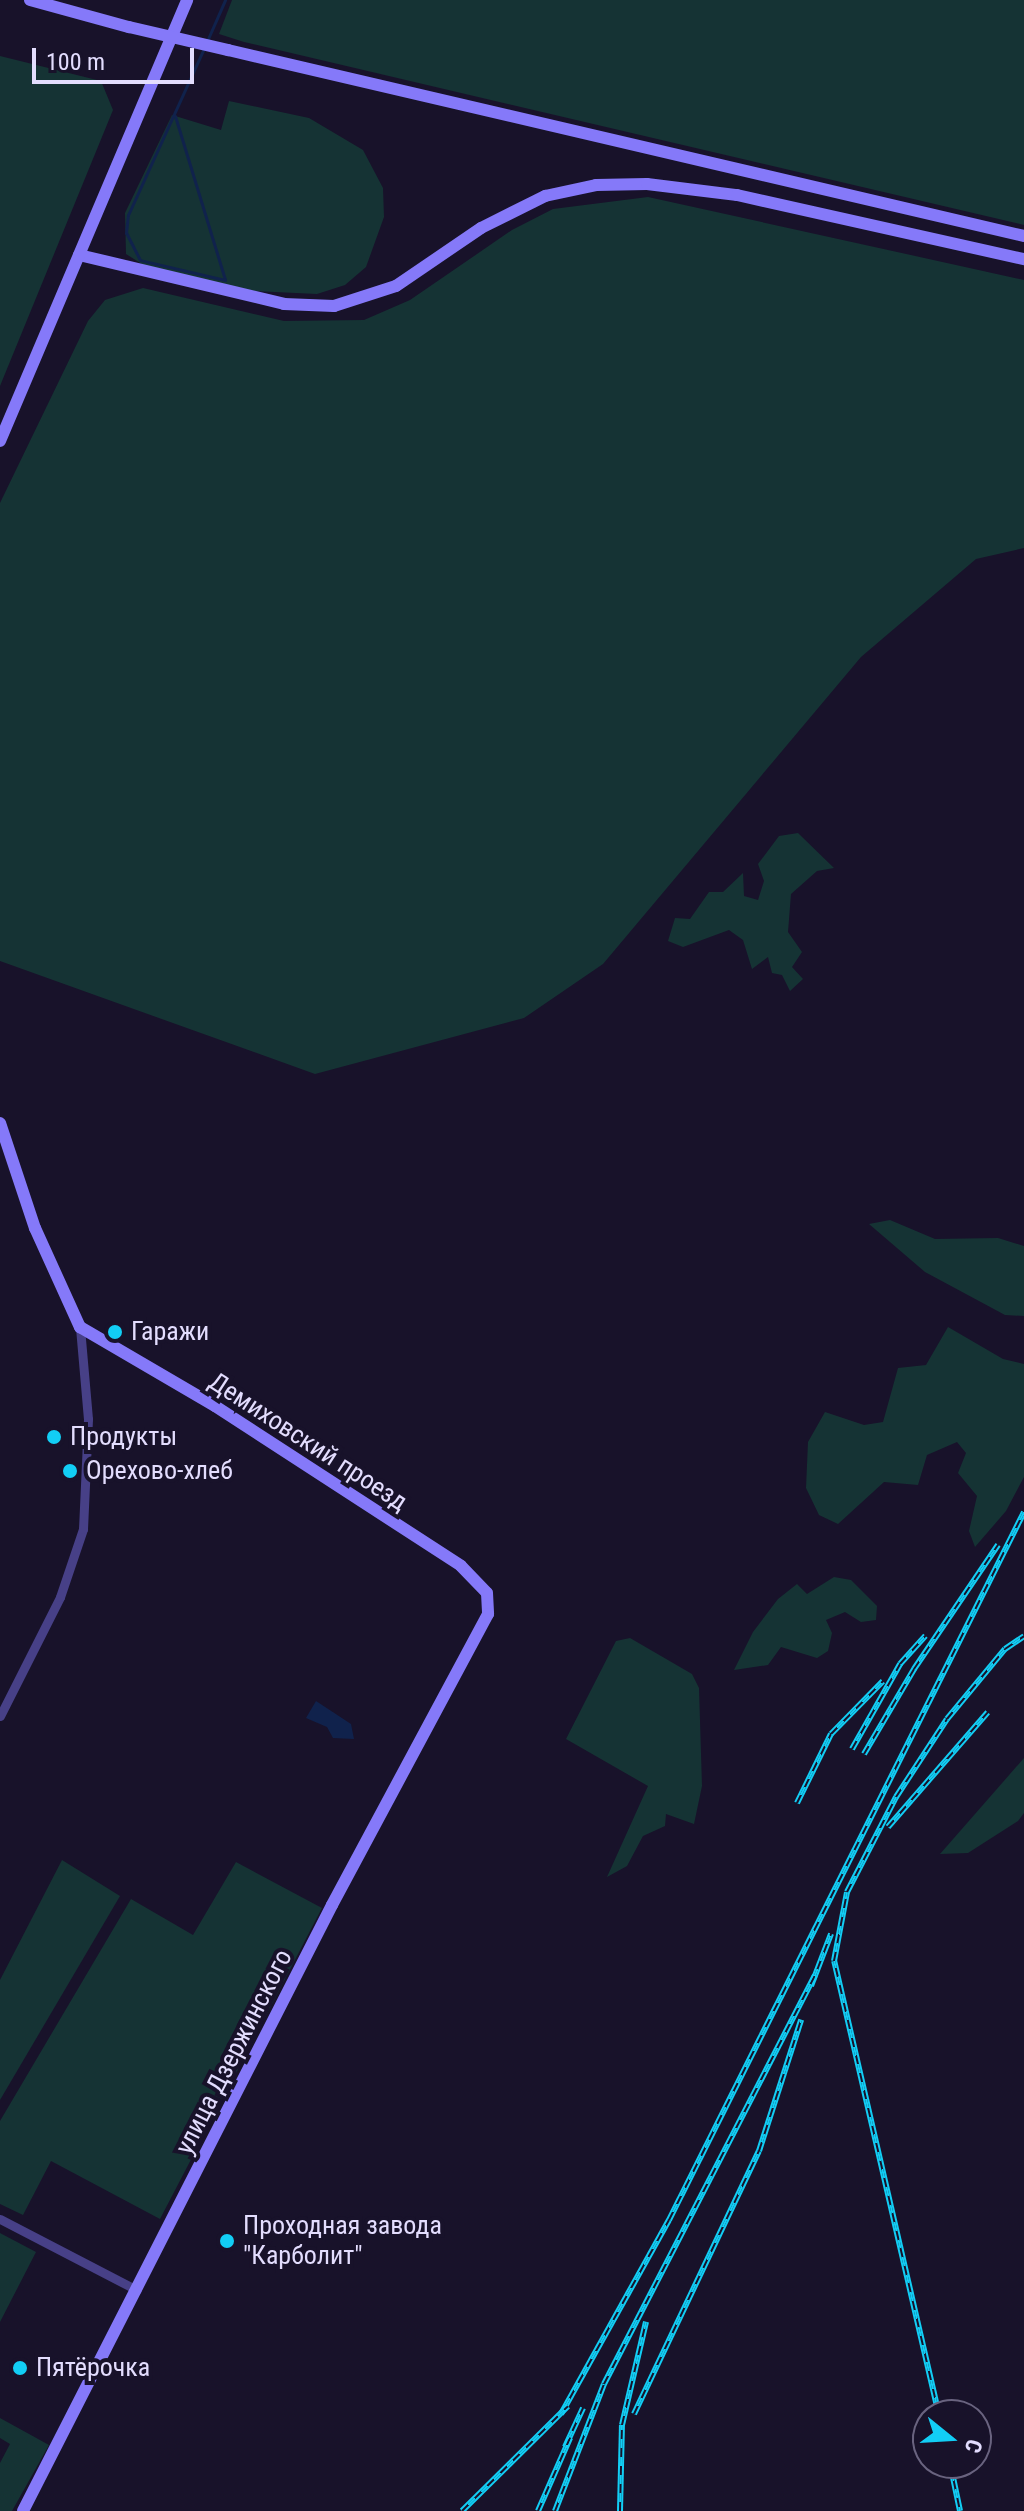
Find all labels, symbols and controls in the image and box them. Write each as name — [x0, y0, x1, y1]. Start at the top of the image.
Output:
scale bar — [36, 32, 198, 82]
text: 100 m — [46, 48, 105, 76]
place label: Гаражи — [131, 1316, 209, 1348]
marker: Гаражи — [106, 1323, 124, 1341]
street label: Демиховский проезд — [203, 1366, 413, 1518]
place label: Продукты — [70, 1421, 177, 1453]
marker: Продукты — [45, 1428, 63, 1446]
place label: Орехово-хлеб — [86, 1455, 233, 1487]
marker: Орехово-хлеб — [61, 1462, 79, 1480]
street label: улица Дзержинского — [169, 1944, 299, 2160]
place label: Проходная завода "Карболит" — [243, 2210, 442, 2272]
marker: Проходная завода "Карболит" — [218, 2232, 236, 2250]
place label: Пятёрочка — [36, 2352, 150, 2384]
marker: Пятёрочка — [11, 2359, 29, 2377]
north arrow — [912, 2399, 992, 2479]
text: С — [960, 2436, 987, 2456]

